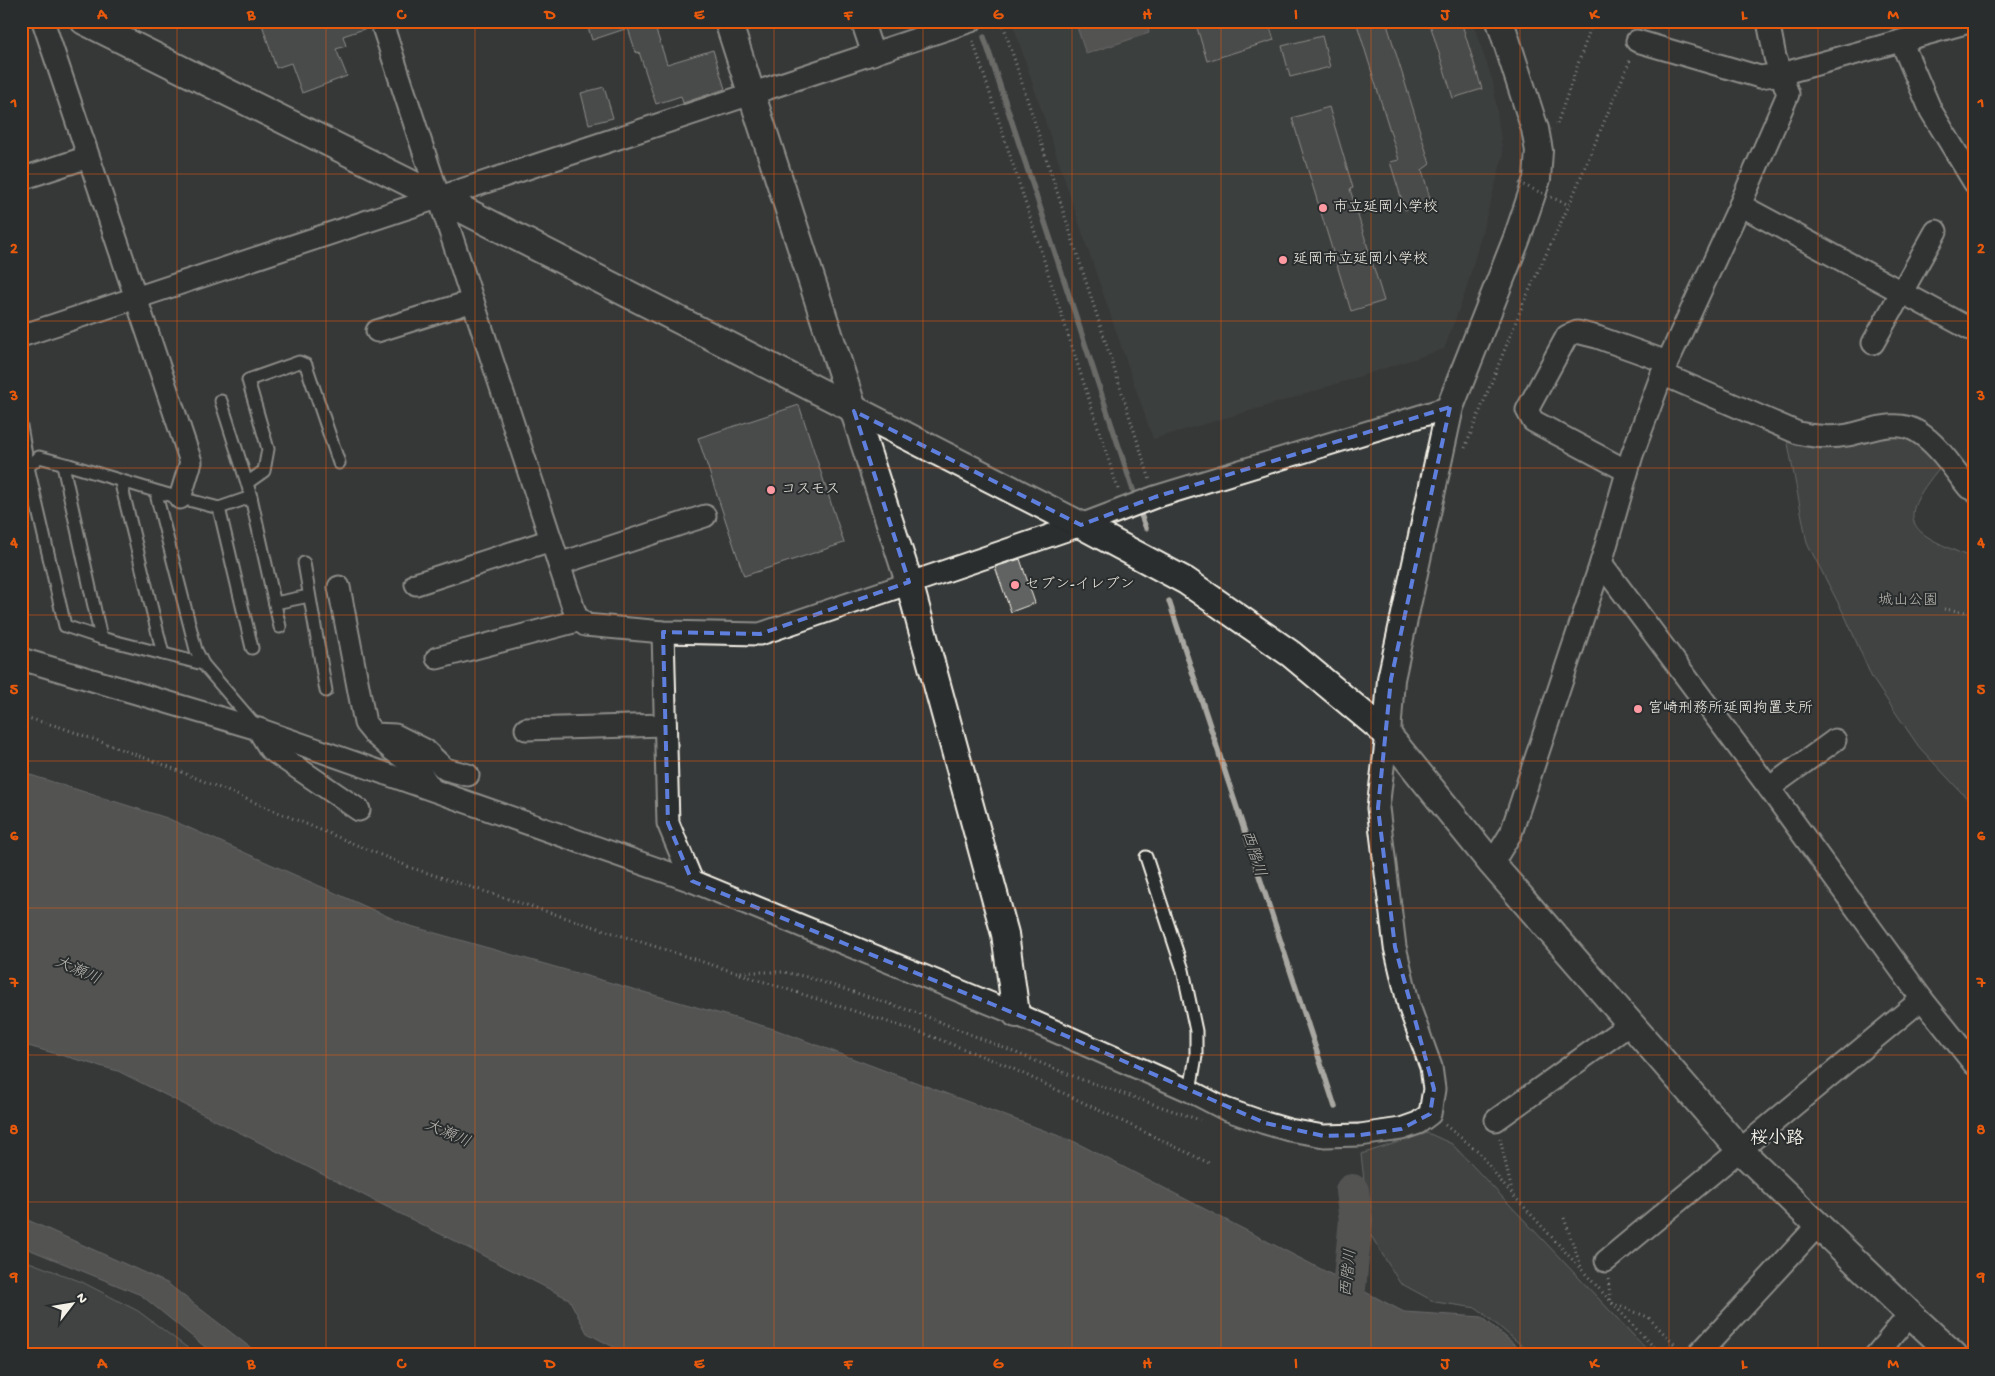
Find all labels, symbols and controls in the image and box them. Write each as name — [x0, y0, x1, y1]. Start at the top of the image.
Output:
text: A — [96, 7, 108, 26]
text: B — [246, 7, 256, 26]
text: C — [396, 7, 407, 26]
text: D — [543, 7, 556, 26]
text: E — [694, 7, 705, 26]
text: F — [843, 7, 854, 26]
text: G — [993, 7, 1004, 26]
text: H — [1142, 7, 1152, 26]
text: I — [1294, 7, 1298, 26]
text: J — [1440, 7, 1451, 26]
text: K — [1589, 7, 1601, 26]
text: L — [1741, 7, 1748, 26]
text: M — [1887, 7, 1899, 26]
text: 1 — [10, 95, 17, 114]
text: 1 — [1977, 95, 1984, 114]
place label: 市立延岡小学校 — [1333, 199, 1438, 217]
marker: 市立延岡小学校 — [1317, 202, 1329, 214]
text: 2 — [10, 241, 18, 260]
text: 2 — [1977, 241, 1985, 260]
place label: 延岡市立延岡小学校 — [1293, 251, 1428, 269]
marker: 延岡市立延岡小学校 — [1277, 254, 1289, 266]
text: 3 — [9, 388, 18, 407]
text: 3 — [1976, 388, 1985, 407]
place label: コスモス — [781, 481, 840, 499]
marker: コスモス — [765, 484, 777, 496]
text: 4 — [9, 535, 18, 554]
text: 4 — [1976, 535, 1985, 554]
place label: セブン-イレブン — [1025, 576, 1135, 594]
marker: セブン-イレブン — [1009, 579, 1021, 591]
park label: 城山公園 — [1878, 592, 1938, 610]
text: 5 — [10, 682, 19, 701]
text: 5 — [1977, 682, 1986, 701]
place label: 宮崎刑務所延岡拘置支所 — [1648, 699, 1813, 718]
marker: 宮崎刑務所延岡拘置支所 — [1632, 703, 1644, 715]
text: 6 — [10, 828, 19, 847]
water label: 西階川 — [1236, 828, 1269, 880]
text: 6 — [1977, 828, 1986, 847]
water label: 大瀬川 — [51, 953, 103, 990]
text: 7 — [9, 975, 19, 994]
text: 7 — [1976, 975, 1986, 994]
water label: 大瀬川 — [421, 1116, 473, 1153]
text: 8 — [10, 1122, 19, 1141]
text: 8 — [1977, 1122, 1986, 1141]
district label: 桜小路 — [1750, 1128, 1804, 1150]
water label: 西階川 — [1337, 1248, 1362, 1298]
text: 9 — [9, 1269, 18, 1288]
text: 9 — [1976, 1269, 1985, 1288]
north arrow — [48, 1278, 98, 1328]
text: N — [71, 1290, 91, 1307]
text: A — [96, 1356, 108, 1375]
text: B — [246, 1356, 256, 1375]
text: C — [396, 1356, 407, 1375]
text: D — [543, 1356, 556, 1375]
text: E — [694, 1356, 705, 1375]
text: F — [843, 1356, 854, 1375]
text: G — [993, 1356, 1004, 1375]
text: H — [1142, 1356, 1152, 1375]
text: I — [1294, 1356, 1298, 1375]
text: J — [1440, 1356, 1451, 1375]
text: K — [1589, 1356, 1601, 1375]
text: L — [1741, 1356, 1748, 1375]
text: M — [1887, 1356, 1899, 1375]

